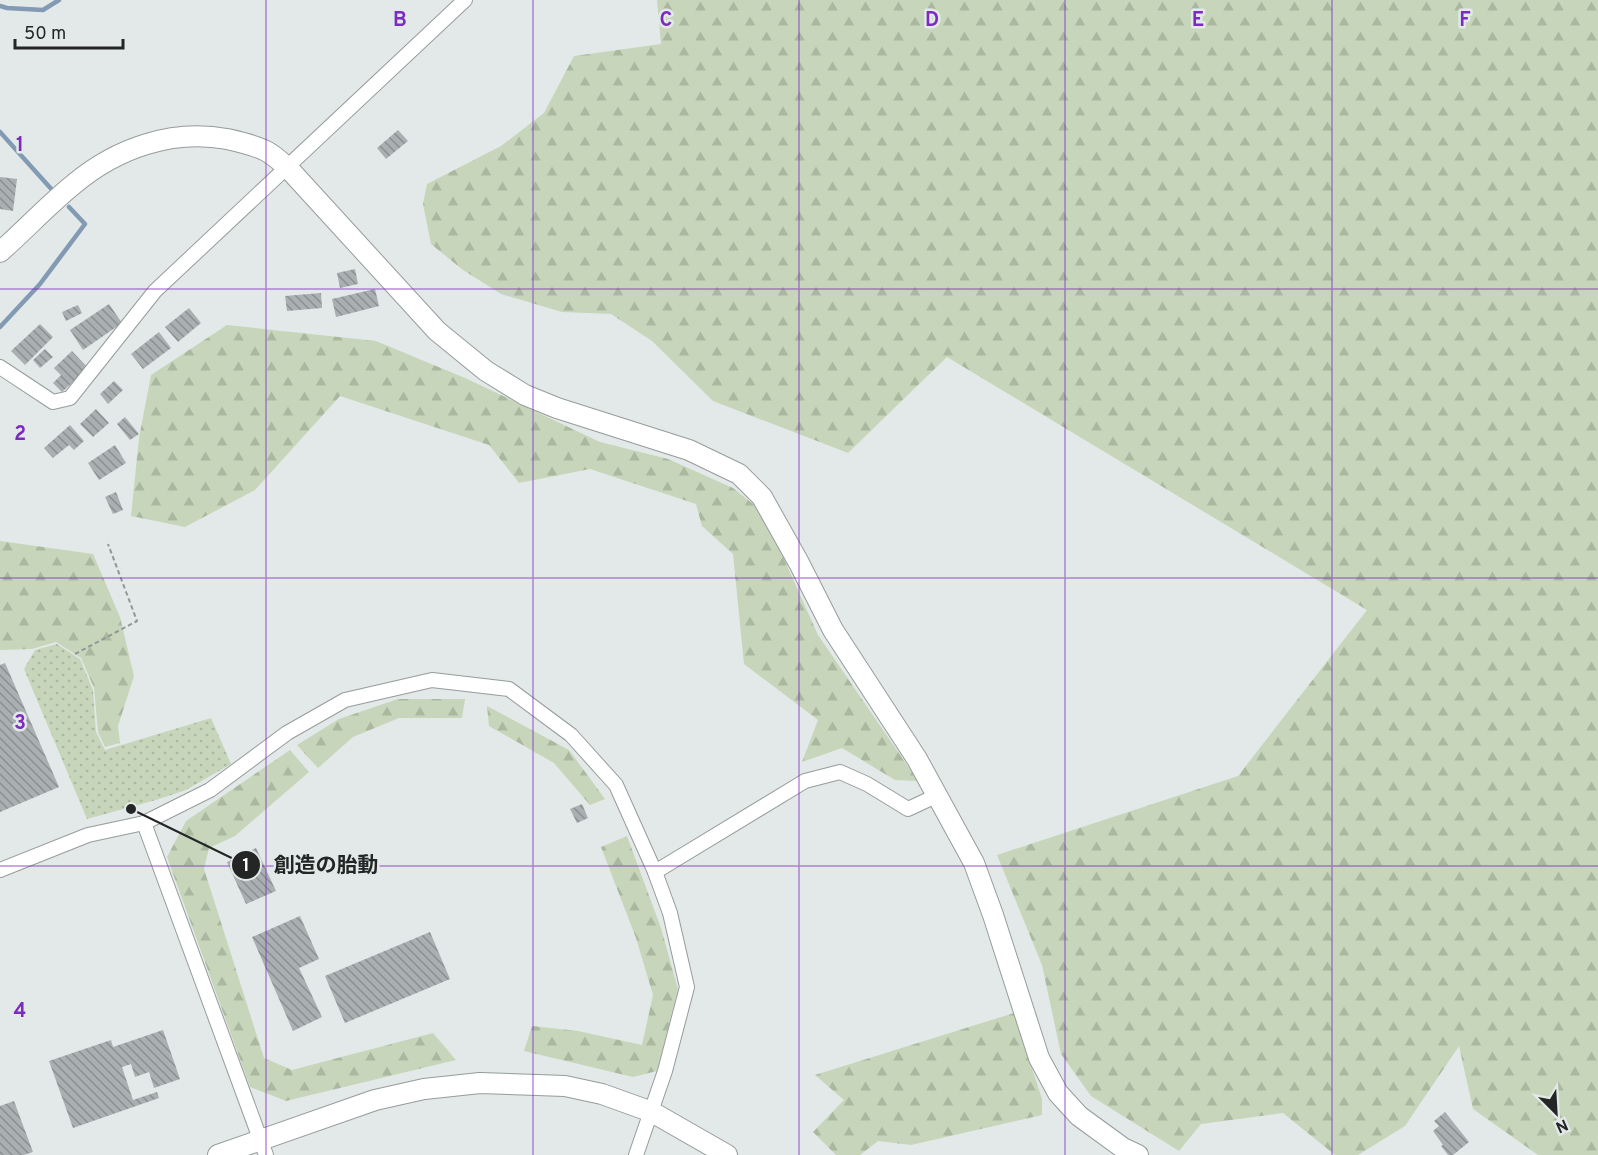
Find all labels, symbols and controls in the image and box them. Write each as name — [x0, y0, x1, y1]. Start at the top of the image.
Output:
text: B — [393, 8, 407, 34]
text: C — [660, 8, 672, 34]
text: D — [925, 8, 939, 34]
text: E — [1192, 8, 1204, 34]
text: F — [1459, 8, 1471, 34]
scale bar — [15, 12, 123, 50]
text: 50 m — [24, 23, 66, 46]
text: 1 — [16, 133, 24, 159]
text: 2 — [14, 422, 26, 448]
text: 3 — [14, 711, 26, 737]
callout: 創造の胎動 — [231, 845, 390, 884]
text: 創造の胎動 — [274, 853, 379, 880]
text: 1 — [242, 855, 250, 878]
text: 4 — [14, 999, 26, 1025]
north arrow — [1526, 1083, 1586, 1143]
text: N — [1552, 1113, 1571, 1136]

